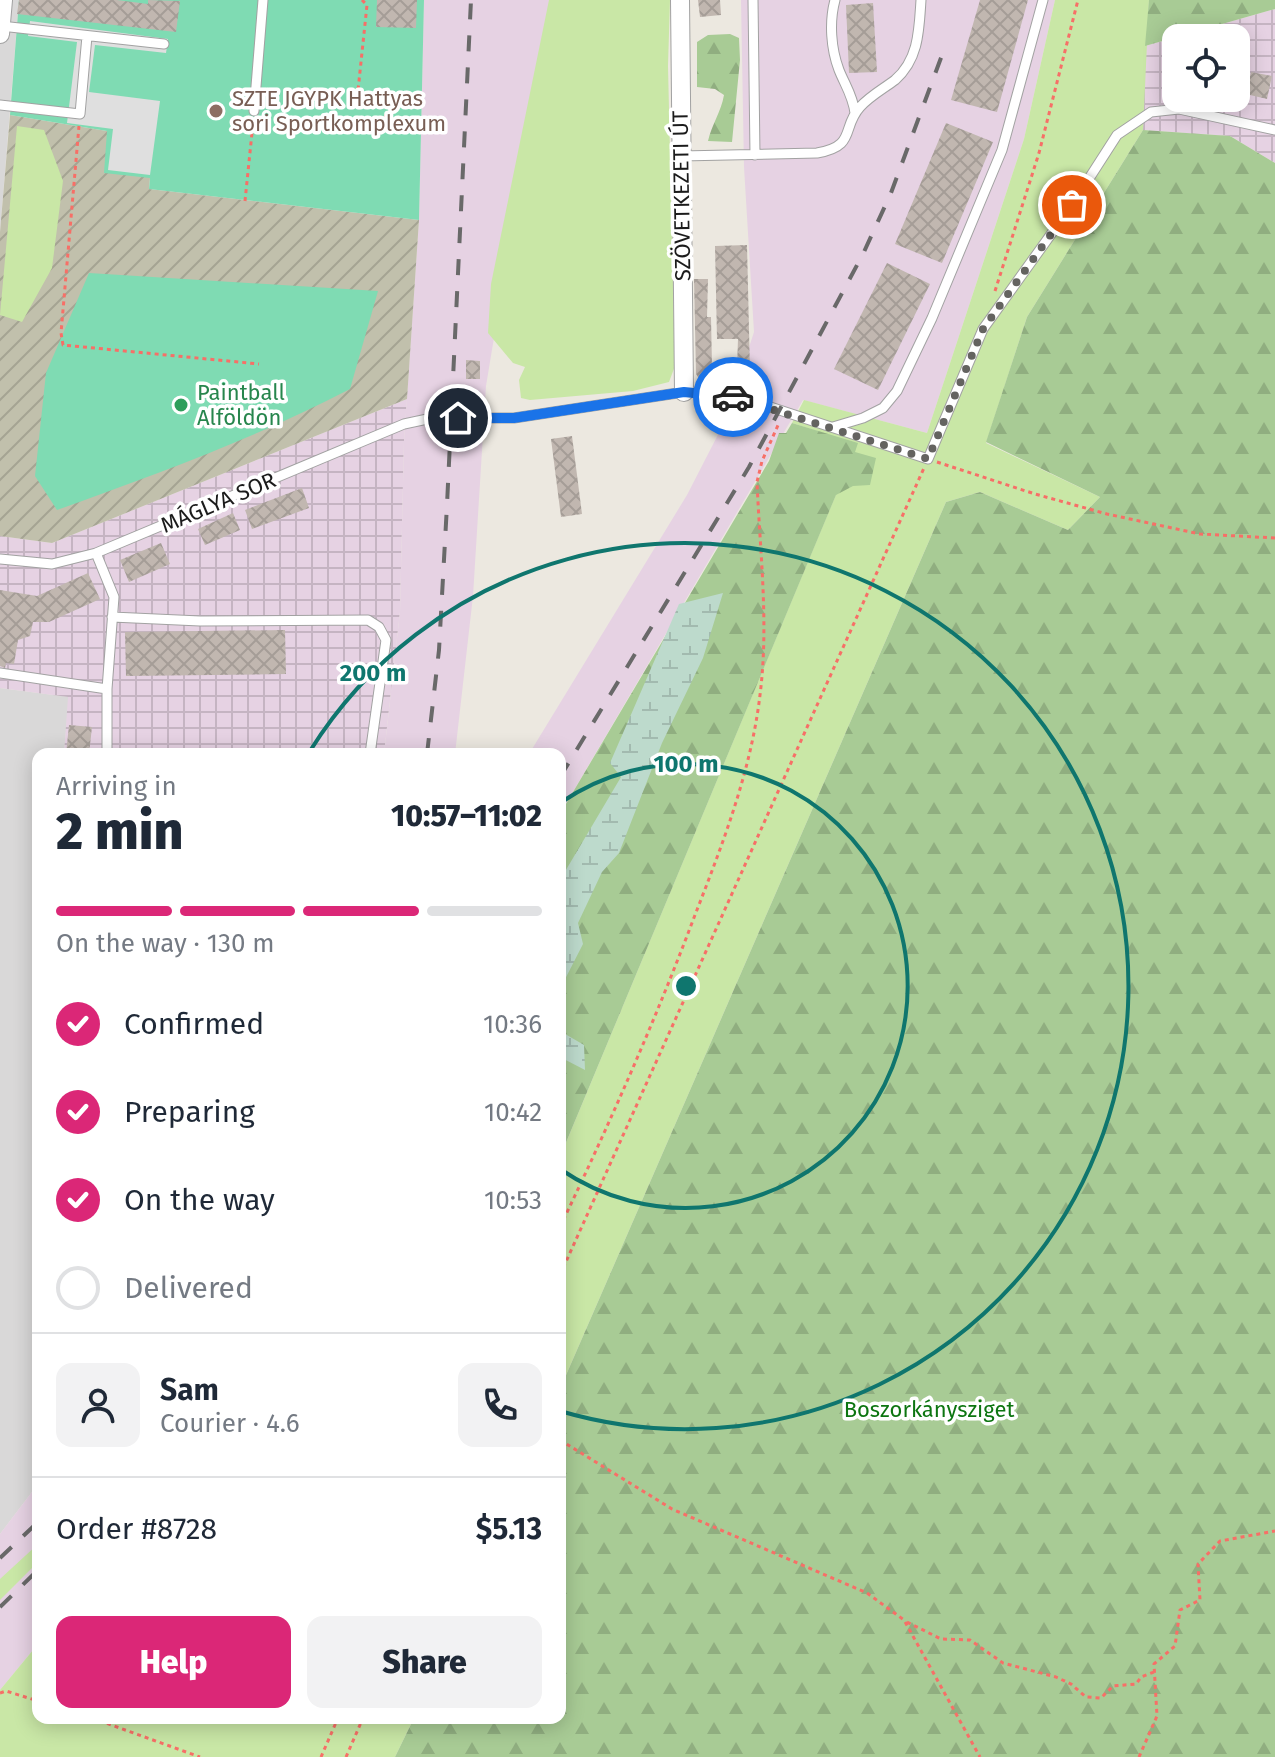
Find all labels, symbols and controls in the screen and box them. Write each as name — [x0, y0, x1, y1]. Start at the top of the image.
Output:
map controls — [1162, 24, 1250, 112]
button: locate — [1162, 24, 1250, 112]
place label: SZTE JGYPK Hattyas sori Sportkomplexum — [232, 85, 446, 137]
marker: SZTE JGYPK Hattyas sori Sportkomplexum — [207, 102, 225, 120]
street label: SZÖVETKEZETI ÚT — [667, 110, 696, 281]
pin — [1038, 171, 1106, 239]
icon: bag — [1050, 183, 1094, 227]
courier — [693, 357, 773, 437]
icon: car — [711, 375, 755, 419]
place label: Paintball Alföldön — [197, 379, 285, 431]
pin — [424, 384, 492, 452]
marker: Paintball Alföldön — [172, 396, 190, 414]
icon: home — [436, 396, 480, 440]
street label: MÁGLYA SOR — [157, 466, 280, 539]
text: 200 m — [340, 659, 406, 687]
text: 100 m — [653, 750, 719, 778]
text: Arriving in — [56, 771, 177, 802]
text: 10:57–11:02 — [391, 798, 542, 834]
text: 2 min — [56, 800, 183, 863]
text: On the way · 130 m — [56, 928, 275, 959]
centre of rings — [672, 972, 700, 1000]
icon: check — [56, 1002, 100, 1046]
text: Confirmed — [124, 1006, 264, 1042]
text: 10:36 — [483, 1009, 542, 1040]
icon: check — [56, 1090, 100, 1134]
text: Preparing — [124, 1094, 255, 1130]
text: 10:42 — [484, 1097, 542, 1128]
icon: check — [56, 1178, 100, 1222]
text: On the way — [124, 1182, 275, 1218]
text: 10:53 — [484, 1185, 542, 1216]
text: Delivered — [124, 1270, 253, 1306]
button: person — [56, 1363, 140, 1447]
button: phone — [458, 1363, 542, 1447]
text: Sam — [160, 1372, 219, 1408]
park label: Boszorkánysziget — [844, 1396, 1014, 1423]
text: Courier · 4.6 — [160, 1408, 300, 1439]
text: Order #8728 — [56, 1511, 217, 1547]
text: $5.13 — [476, 1511, 542, 1547]
button: Help — [56, 1616, 291, 1708]
button: Share — [307, 1616, 542, 1708]

